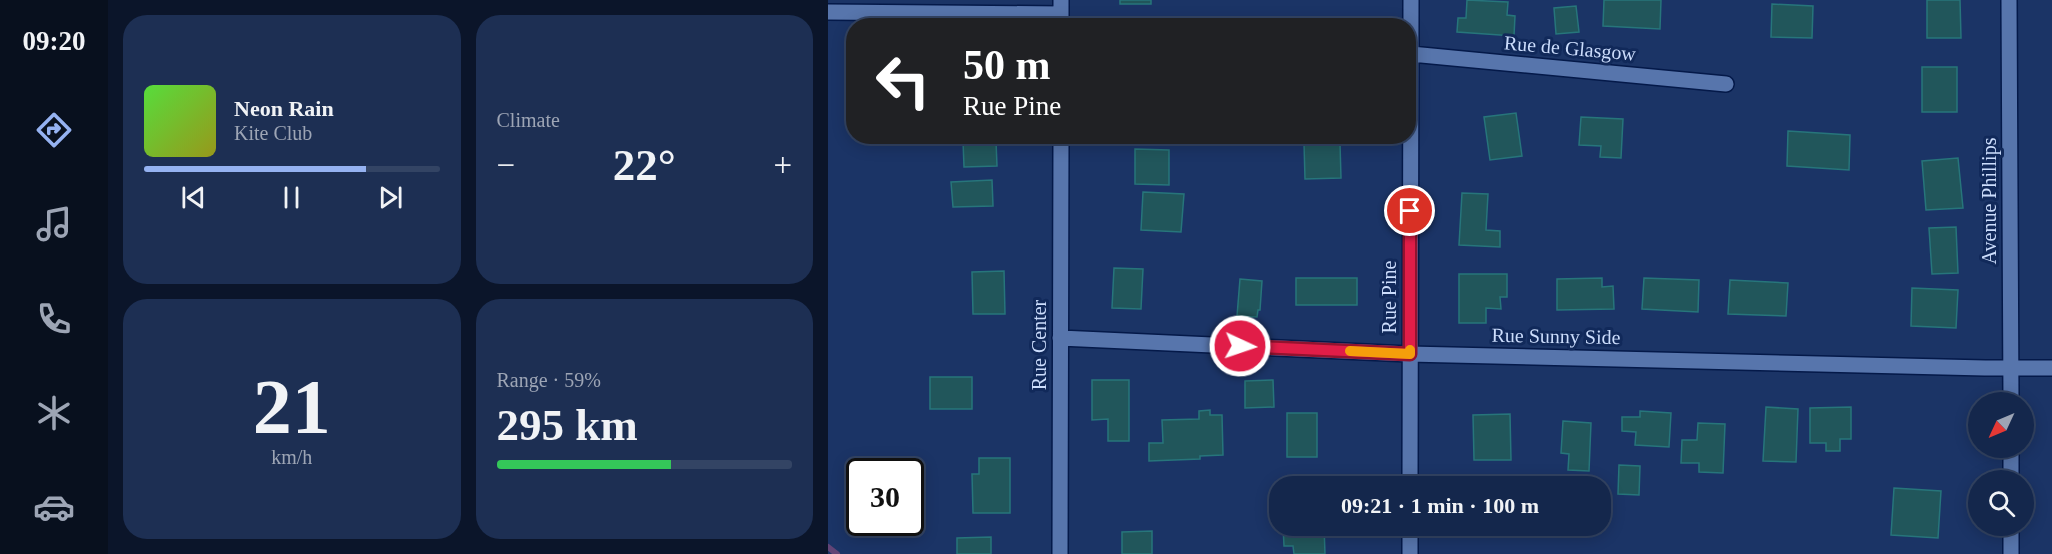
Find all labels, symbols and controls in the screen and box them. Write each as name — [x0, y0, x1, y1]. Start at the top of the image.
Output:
text: 09:20 — [23, 26, 86, 56]
street label: Rue de Glasgow — [1503, 31, 1637, 66]
icon: left — [864, 42, 942, 120]
text: 50 m — [963, 42, 1051, 88]
text: Rue Pine — [963, 91, 1061, 121]
text: Neon Rain — [234, 96, 334, 121]
icon: directions — [33, 109, 75, 151]
text: Climate — [497, 109, 560, 131]
text: Kite Club — [234, 122, 312, 144]
street label: Avenue Phillips — [1978, 137, 2001, 264]
text: 22° — [613, 140, 676, 190]
text: − — [497, 147, 515, 183]
text: + — [773, 147, 792, 183]
icon: previous — [177, 181, 210, 214]
icon: pause — [275, 181, 308, 214]
icon: next — [374, 181, 407, 214]
pin — [1384, 185, 1435, 236]
icon: arrive — [1393, 194, 1426, 227]
icon: music — [33, 203, 75, 245]
street label: Rue Pine — [1378, 260, 1400, 333]
icon: phone — [33, 298, 75, 340]
street label: Rue Center — [1028, 299, 1050, 390]
position arrow — [1208, 314, 1272, 378]
street label: Rue Sunny Side — [1491, 324, 1621, 349]
text: 21 — [253, 363, 331, 450]
text: Range · 59% — [497, 369, 601, 391]
icon: climate — [33, 392, 75, 434]
north arrow — [1968, 392, 2034, 458]
map controls — [1968, 392, 2034, 536]
text: 295 km — [497, 400, 638, 450]
text: km/h — [271, 446, 312, 468]
speed limit sign: 30 — [846, 458, 924, 536]
button: search — [1968, 470, 2034, 536]
icon: car — [33, 486, 75, 528]
text: 09:21 · 1 min · 100 m — [1341, 493, 1539, 518]

